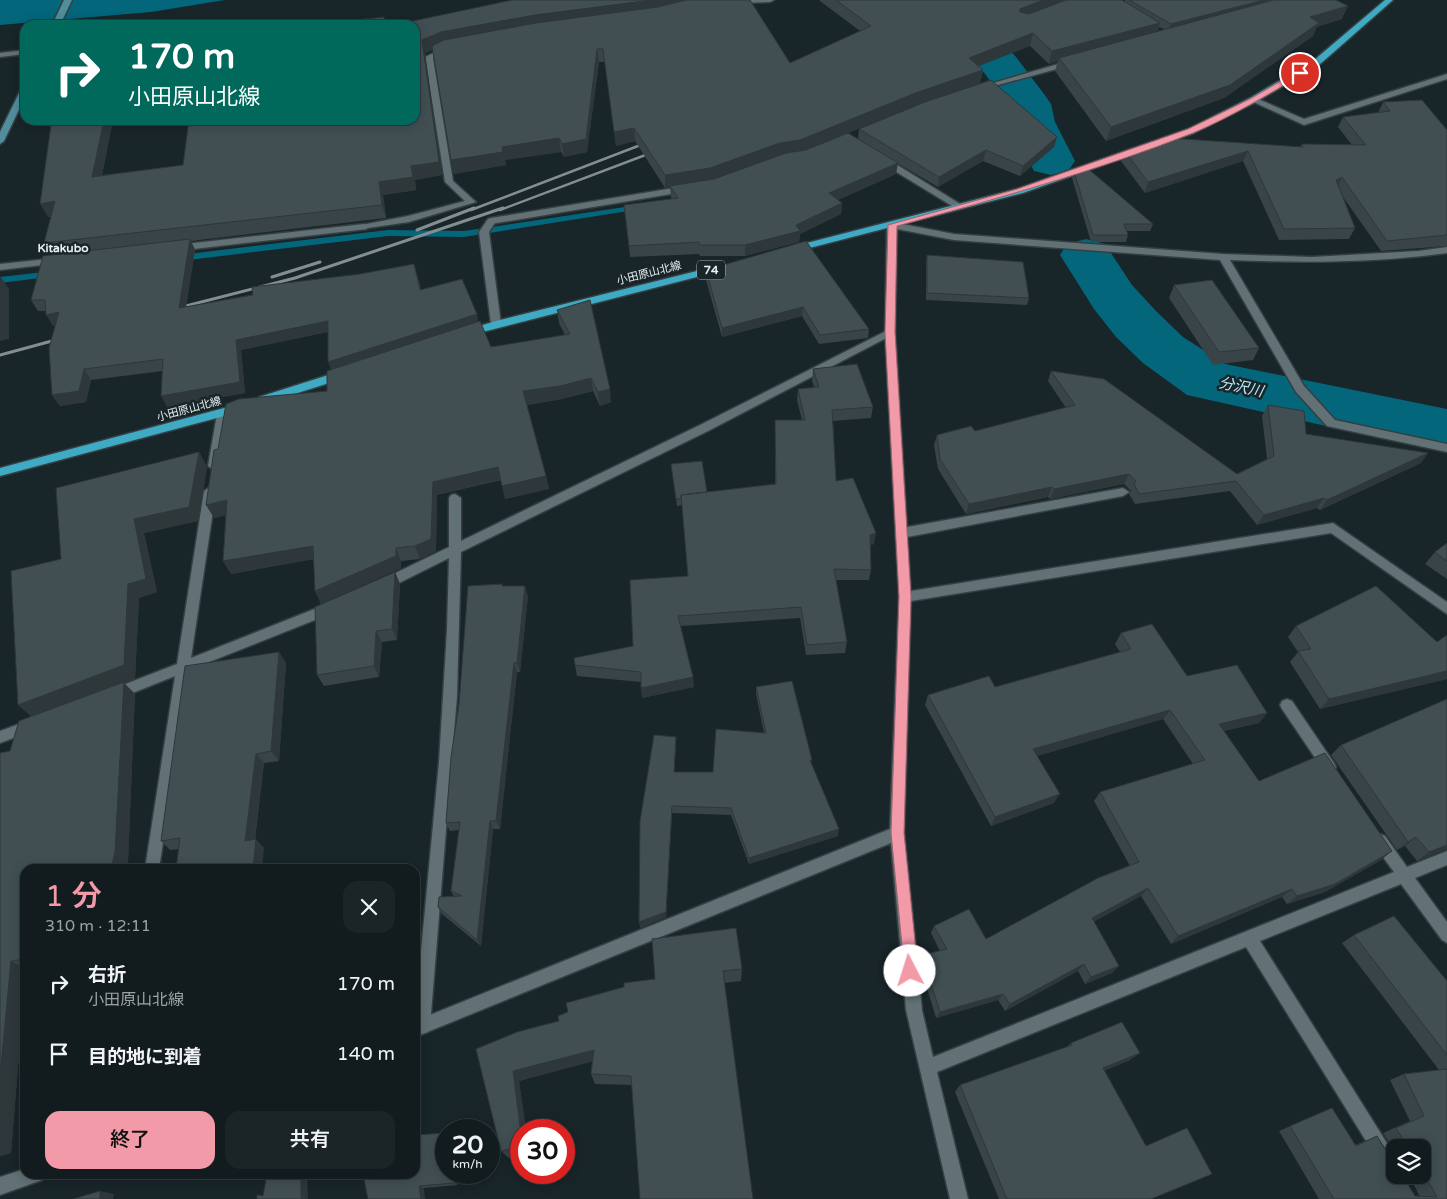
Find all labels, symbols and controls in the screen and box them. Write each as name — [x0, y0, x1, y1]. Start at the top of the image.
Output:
text: 170 m — [128, 36, 235, 78]
icon: right — [45, 40, 110, 105]
pin — [1279, 52, 1321, 94]
icon: arrive — [1286, 59, 1314, 87]
text: 小田原山北線 — [128, 84, 260, 110]
district label: Kitakubo — [37, 241, 89, 255]
street label: 小田原山北線 — [615, 259, 683, 287]
road number: 74 — [697, 260, 725, 280]
water label: 分沢川 — [1217, 374, 1267, 401]
street label: 小田原山北線 — [155, 394, 223, 424]
text: 1 分 — [45, 878, 102, 915]
button: close — [343, 881, 395, 933]
text: 310 m · 12:11 — [45, 916, 151, 936]
position arrow — [883, 944, 935, 996]
text: 右折 — [88, 964, 126, 986]
icon: right — [45, 970, 73, 998]
text: 170 m — [337, 973, 395, 995]
text: 小田原山北線 — [88, 990, 184, 1010]
icon: arrive — [45, 1040, 73, 1068]
text: 140 m — [337, 1043, 395, 1065]
text: 目的地に到着 — [88, 1046, 202, 1068]
button: 終了 — [45, 1111, 215, 1169]
button: 共有 — [225, 1111, 395, 1169]
speed limit sign: 30 — [510, 1119, 575, 1184]
text: 20 — [452, 1130, 483, 1160]
map controls — [1386, 1139, 1431, 1184]
button: layers — [1386, 1139, 1431, 1184]
text: km/h — [452, 1157, 483, 1171]

